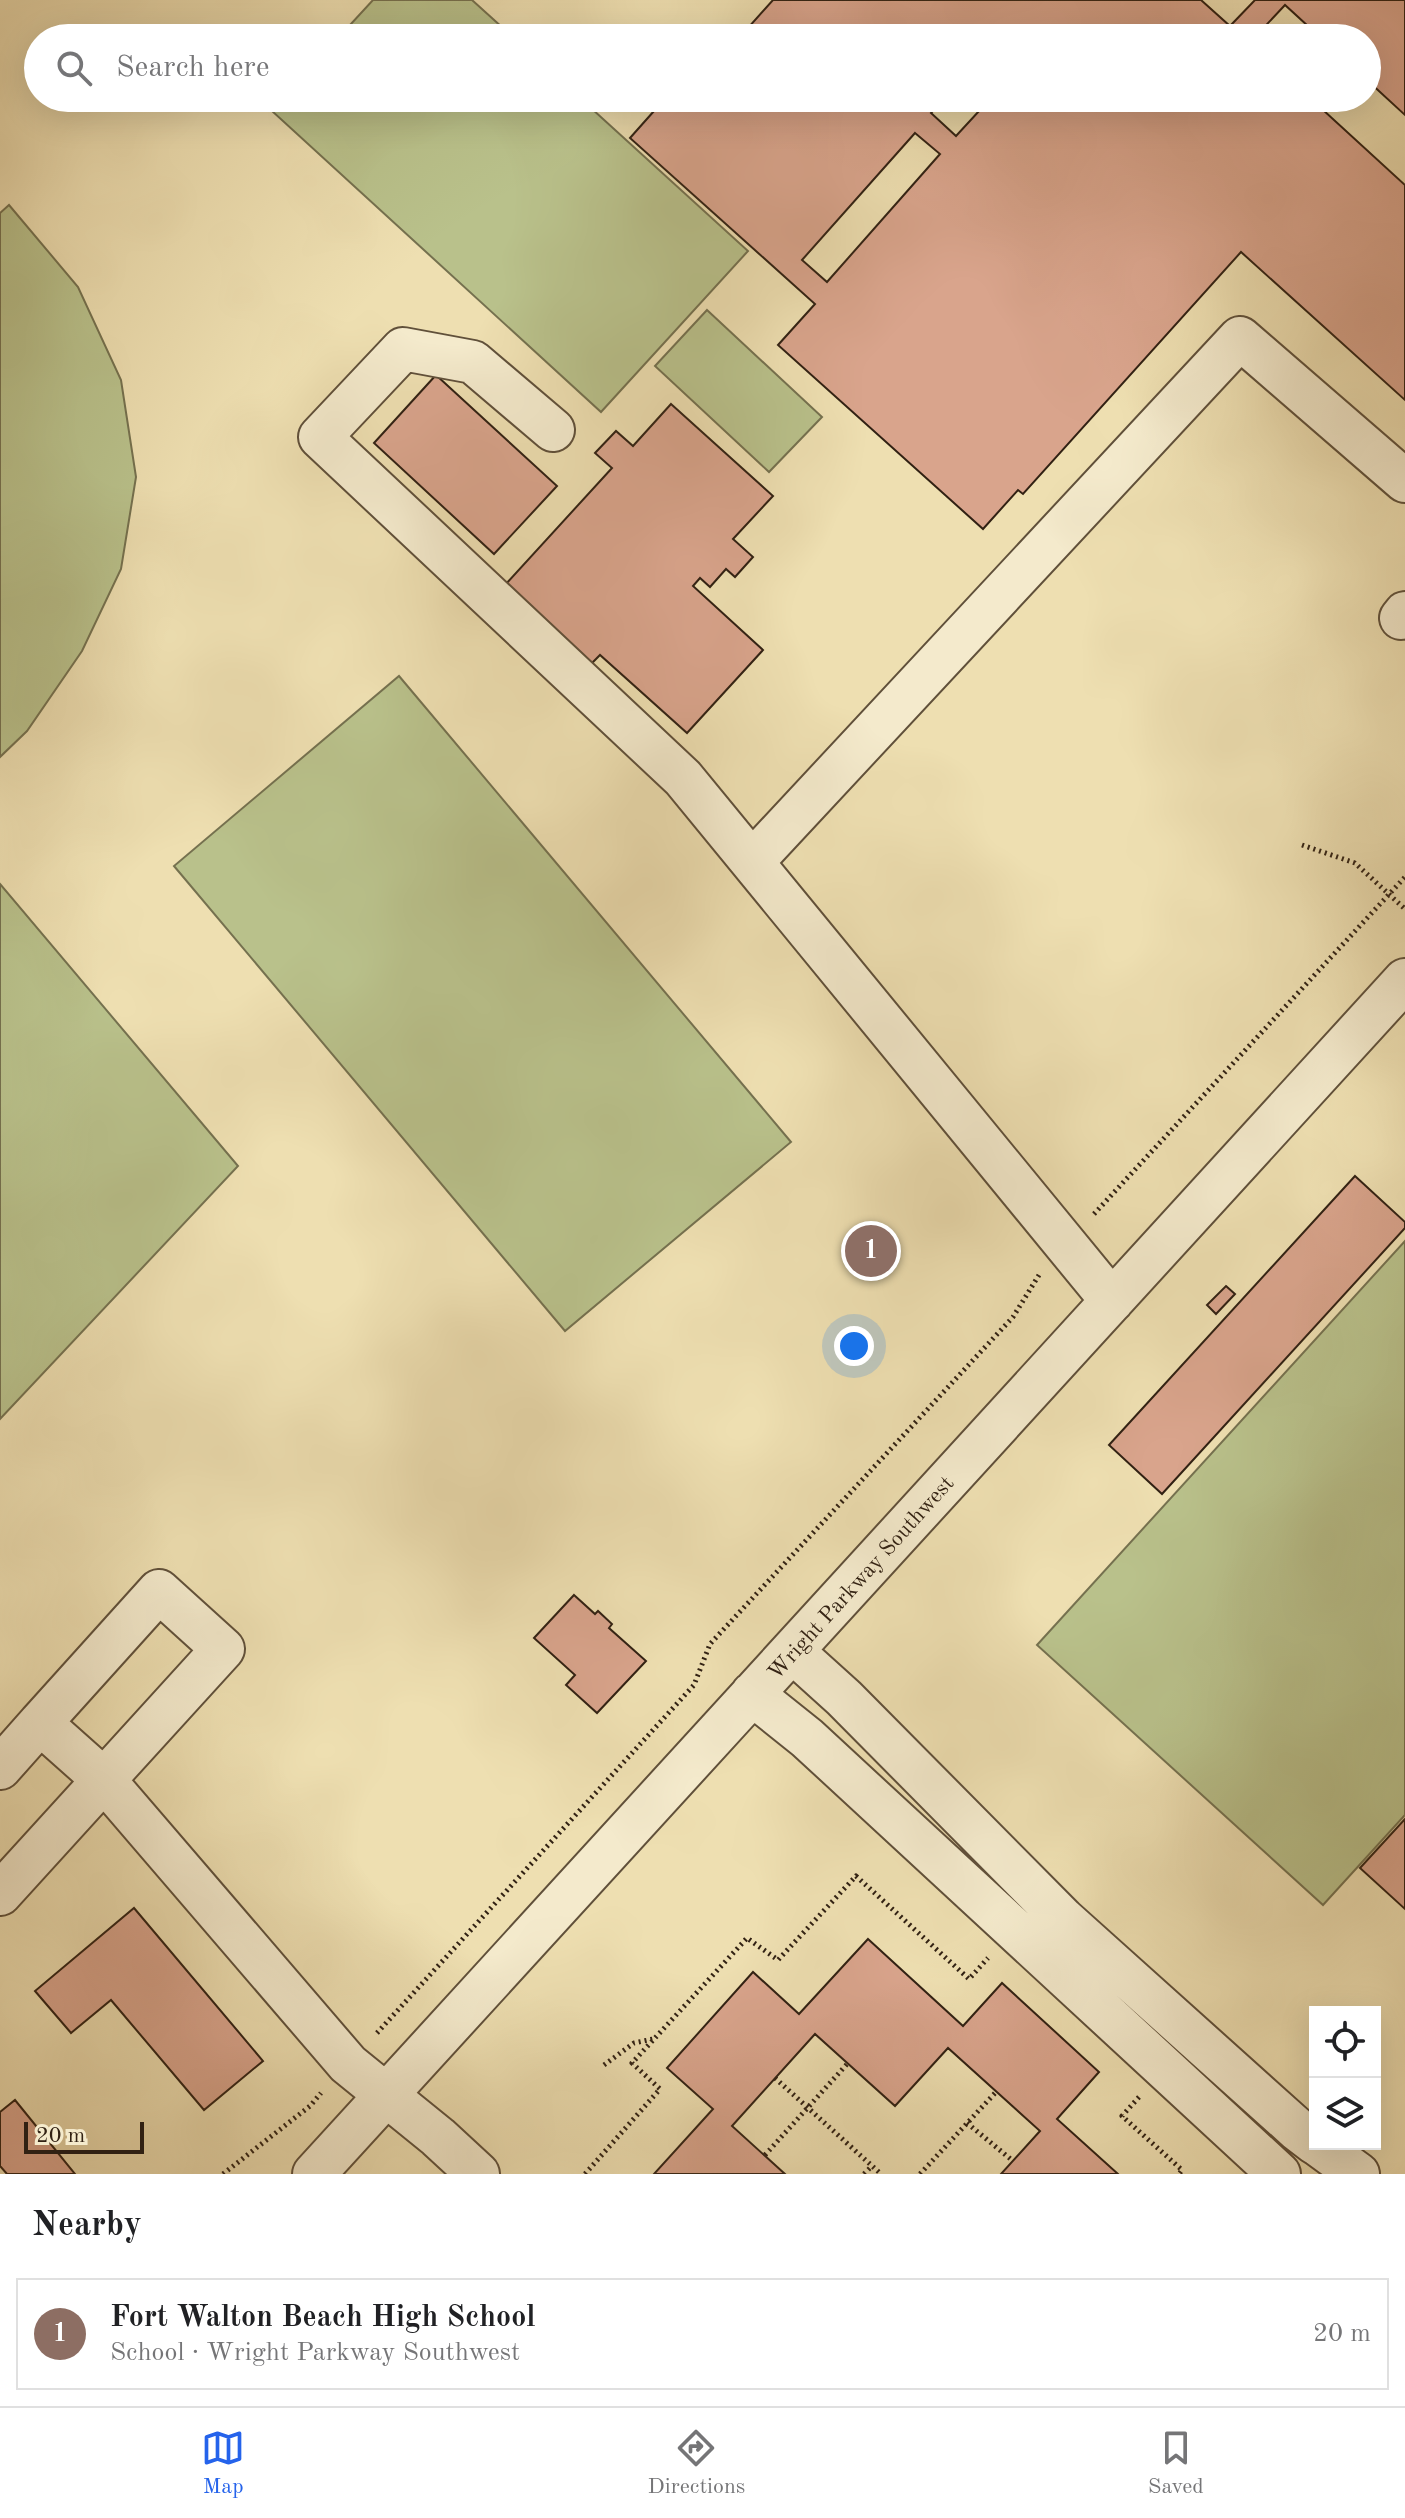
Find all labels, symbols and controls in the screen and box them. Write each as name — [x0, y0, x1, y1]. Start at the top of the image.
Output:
search box — [24, 24, 1381, 112]
icon: search — [52, 46, 96, 90]
text: Search here — [116, 53, 270, 83]
pin: 1 — [845, 1221, 897, 1281]
your location — [834, 1326, 874, 1366]
street label: Wright Parkway Southwest — [764, 1472, 959, 1684]
map controls — [1309, 2006, 1381, 2150]
button: locate — [1309, 2006, 1381, 2078]
button: layers — [1309, 2078, 1381, 2150]
scale bar — [24, 2118, 144, 2154]
text: 20 m — [36, 2125, 85, 2147]
text: Nearby — [32, 2209, 142, 2243]
text: Fort Walton Beach High School — [110, 2303, 536, 2333]
text: 1 — [52, 2321, 68, 2347]
text: 20 m — [1313, 2321, 1371, 2347]
text: School · Wright Parkway Southwest — [110, 2340, 520, 2366]
tab: Map — [201, 2426, 245, 2501]
tab: Directions — [648, 2426, 745, 2501]
tab: Saved — [1148, 2426, 1204, 2501]

